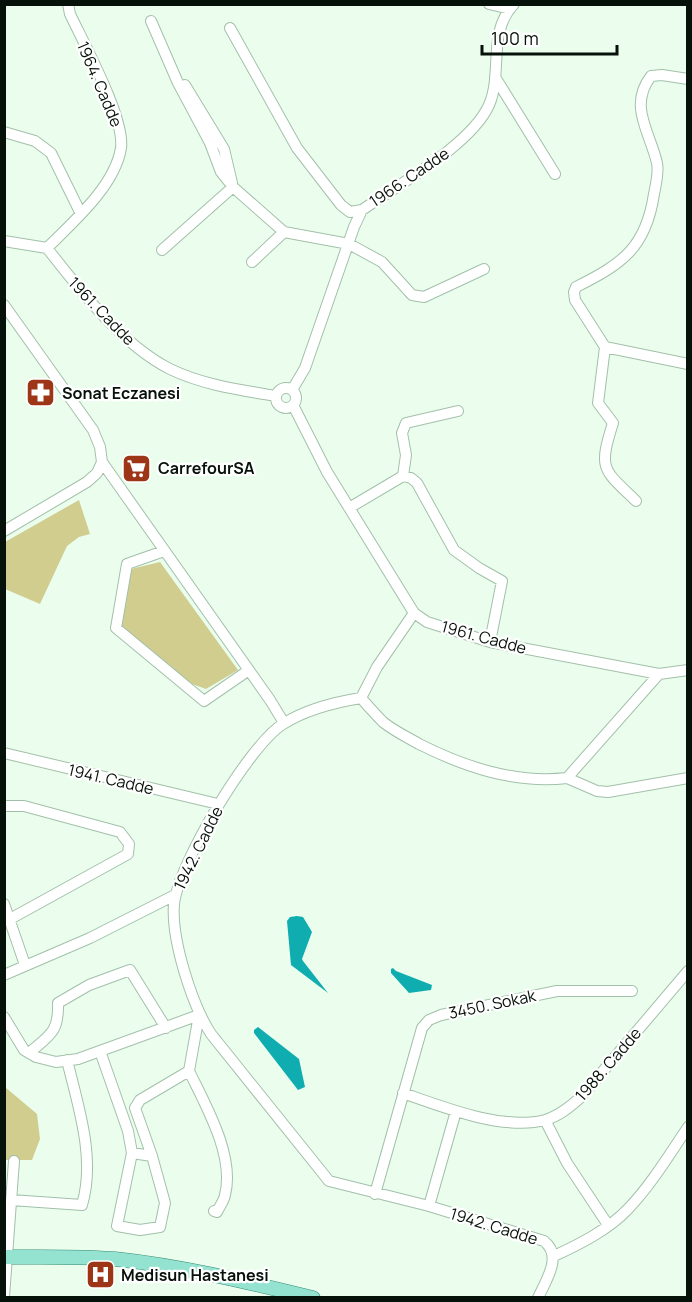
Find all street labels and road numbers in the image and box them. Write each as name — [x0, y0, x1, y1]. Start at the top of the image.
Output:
street label: 1964. Cadde — [72, 38, 128, 130]
street label: 1966. Cadde — [365, 142, 453, 212]
street label: 1961. Cadde — [64, 272, 140, 350]
street label: 1961. Cadde — [439, 615, 529, 659]
street label: 1941. Cadde — [66, 758, 156, 800]
street label: 1942. Cadde — [168, 802, 228, 894]
street label: 3450. Sokak — [446, 984, 539, 1024]
street label: 1988. Cadde — [570, 1023, 646, 1105]
street label: 1942. Cadde — [447, 1202, 541, 1250]

